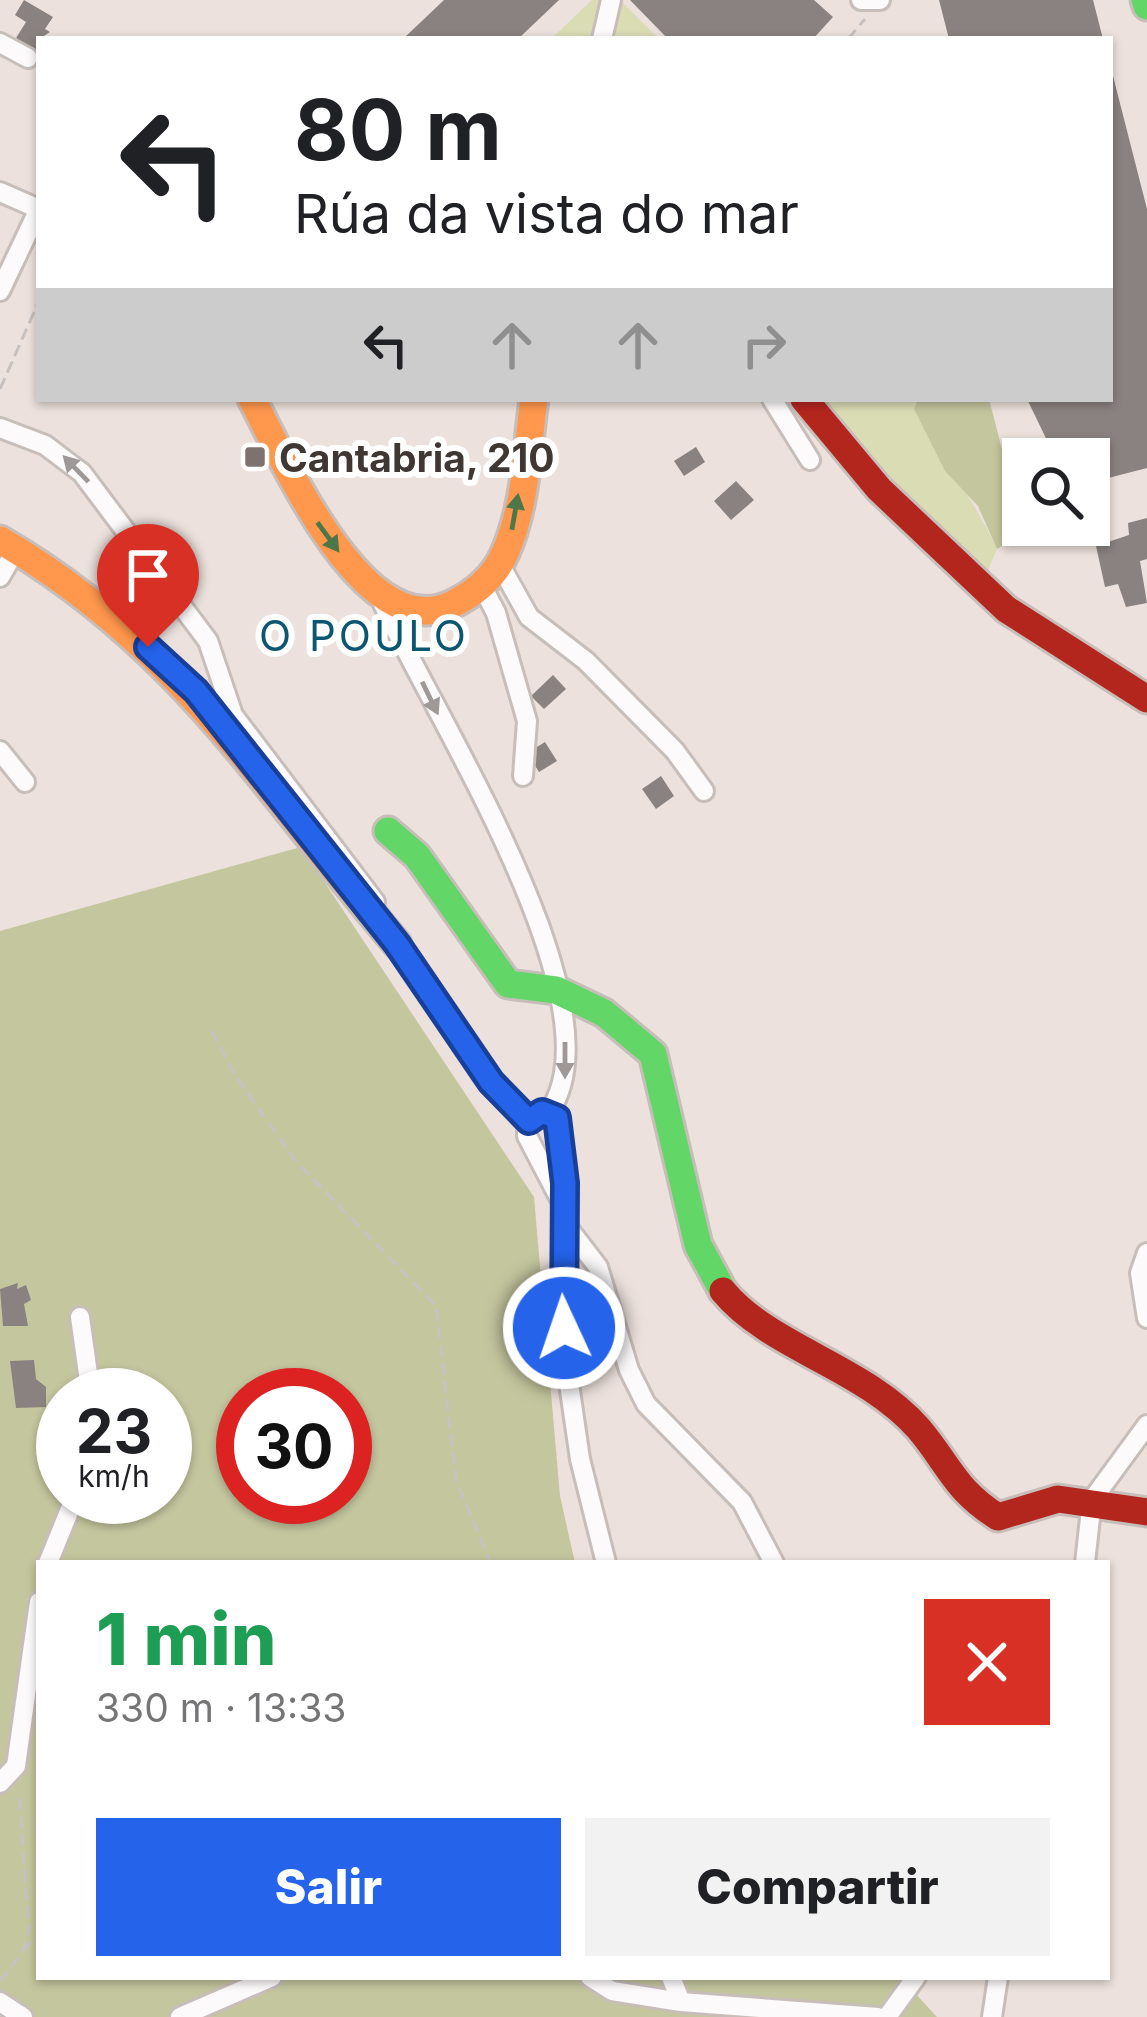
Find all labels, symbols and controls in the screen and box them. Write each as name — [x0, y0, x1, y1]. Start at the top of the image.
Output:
text: 80 m — [294, 79, 502, 180]
icon: left — [96, 84, 252, 240]
text: Rúa da vista do mar — [294, 181, 799, 246]
icon: left — [353, 312, 419, 378]
icon: ahead — [479, 312, 545, 378]
icon: ahead — [605, 312, 671, 378]
icon: right — [731, 312, 797, 378]
place label: Cantabria, 210 — [279, 434, 555, 481]
map controls — [1002, 438, 1110, 546]
button: search — [1002, 438, 1110, 546]
marker: Cantabria, 210 — [242, 444, 268, 470]
one-way arrow — [62, 455, 90, 484]
one-way arrow — [506, 492, 525, 530]
one-way arrow — [316, 521, 340, 553]
pin — [97, 524, 199, 647]
icon: arrive — [115, 542, 181, 608]
district label: O POULO — [259, 610, 469, 661]
one-way arrow — [420, 680, 440, 715]
one-way arrow — [555, 1041, 575, 1079]
position arrow — [501, 1265, 627, 1391]
speed limit sign: 30 — [216, 1368, 372, 1524]
text: 23 — [76, 1395, 152, 1467]
text: km/h — [78, 1458, 150, 1494]
text: 1 min — [96, 1595, 276, 1682]
button: close — [924, 1599, 1050, 1725]
text: 330 m · 13:33 — [96, 1684, 346, 1731]
button: Salir — [96, 1818, 561, 1956]
button: Compartir — [585, 1818, 1050, 1956]

